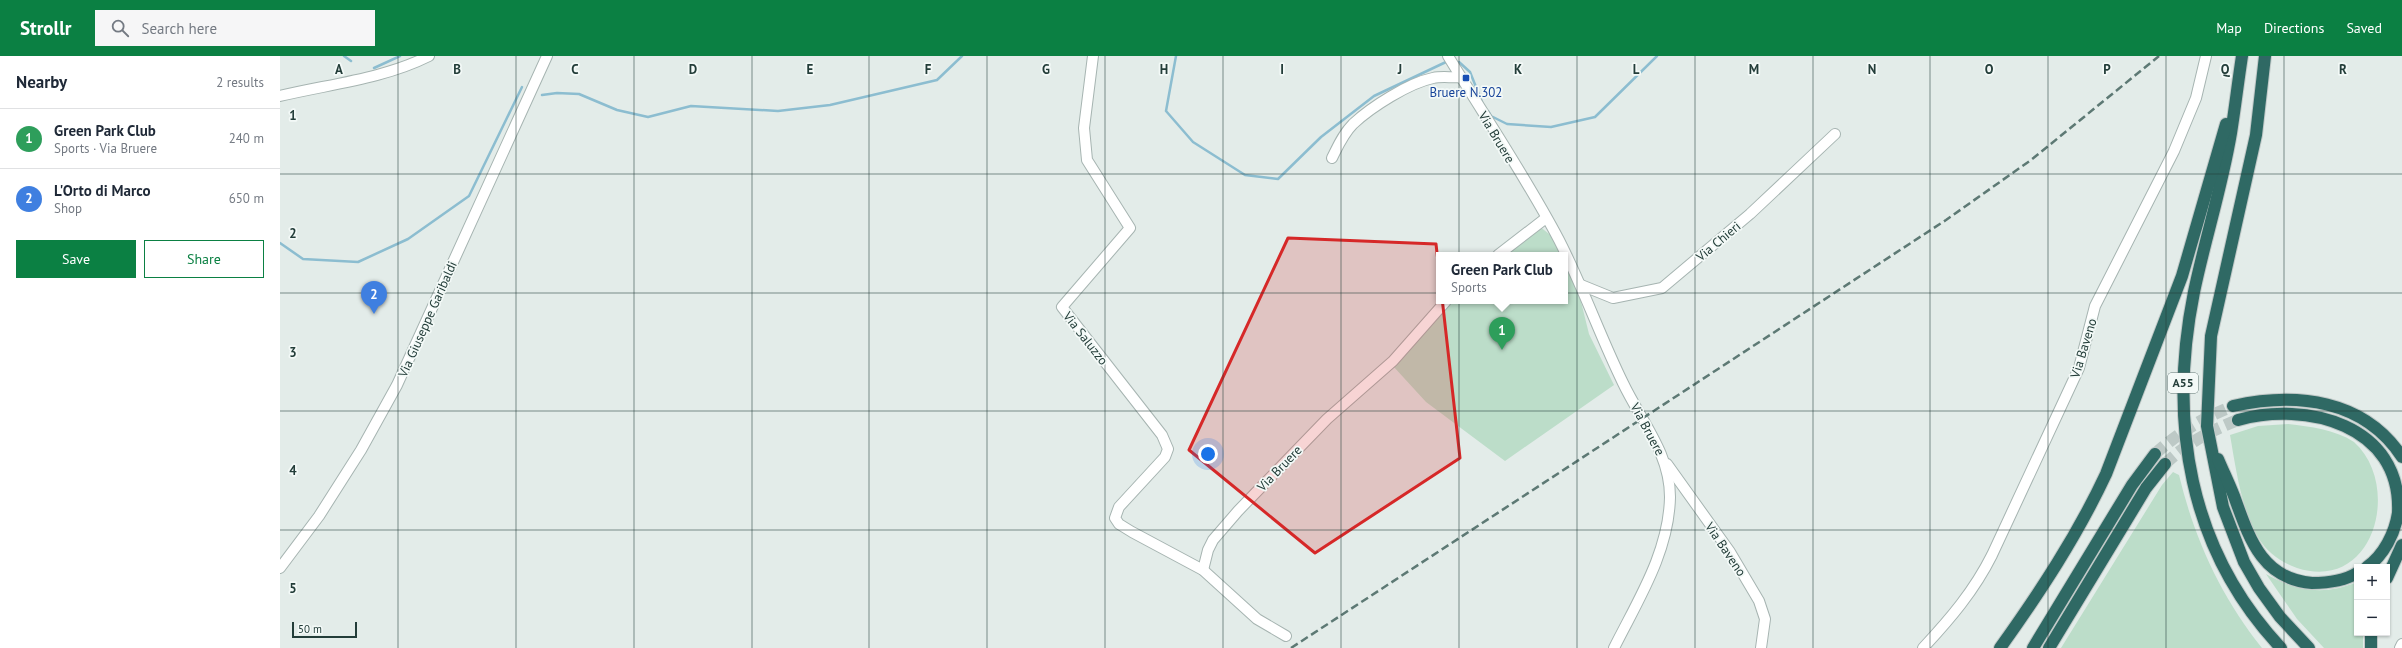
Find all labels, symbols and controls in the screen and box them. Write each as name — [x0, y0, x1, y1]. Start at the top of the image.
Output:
search box — [95, 10, 375, 46]
text: Strollr — [20, 16, 71, 40]
icon: search — [109, 17, 131, 39]
text: Search here — [141, 19, 217, 38]
text: Map — [2216, 19, 2242, 37]
text: Directions — [2264, 19, 2324, 37]
text: Saved — [2346, 19, 2382, 37]
text: A — [335, 61, 343, 78]
text: B — [453, 61, 461, 78]
text: C — [571, 61, 579, 78]
text: D — [689, 61, 697, 78]
text: E — [807, 61, 814, 78]
text: F — [925, 61, 932, 78]
text: G — [1042, 61, 1050, 78]
text: H — [1160, 61, 1168, 78]
text: I — [1280, 61, 1284, 78]
text: J — [1397, 61, 1402, 78]
text: K — [1514, 61, 1522, 78]
text: L — [1633, 61, 1640, 78]
text: M — [1749, 61, 1759, 78]
text: N — [1868, 61, 1876, 78]
text: O — [1985, 61, 1994, 78]
text: P — [2103, 61, 2111, 78]
text: Q — [2221, 61, 2231, 78]
text: R — [2339, 61, 2347, 78]
text: Nearby — [16, 71, 67, 93]
marker: Bruere N.302 — [1461, 73, 1471, 83]
text: 2 results — [216, 74, 264, 91]
place label: Bruere N.302 — [1430, 84, 1502, 101]
text: 1 — [289, 107, 297, 124]
street label: Via Bruere — [1474, 107, 1519, 166]
text: Green Park Club — [54, 121, 156, 140]
text: 1 — [25, 130, 33, 147]
text: 240 m — [229, 130, 264, 147]
text: Sports · Via Bruere — [54, 140, 157, 157]
text: L'Orto di Marco — [54, 181, 150, 200]
text: 2 — [25, 190, 33, 207]
text: 650 m — [229, 190, 264, 207]
text: Shop — [54, 200, 82, 217]
street label: Via Chieri — [1692, 218, 1744, 266]
text: 2 — [289, 225, 297, 242]
button: Save — [16, 240, 136, 278]
button: Share — [144, 240, 264, 278]
popup — [1436, 252, 1568, 304]
street label: Via Giuseppe Garibaldi — [394, 258, 461, 381]
text: Green Park Club — [1451, 260, 1553, 279]
text: Sports — [1451, 279, 1487, 296]
pin: 2 — [361, 281, 387, 314]
street label: Via Saluzzo — [1059, 307, 1112, 369]
street label: Via Baveno — [2066, 316, 2101, 381]
pin: 1 — [1489, 317, 1515, 350]
text: 3 — [289, 344, 297, 361]
road number: A55 — [2168, 373, 2198, 393]
street label: Via Bruere — [1626, 399, 1669, 459]
street label: Via Bruere — [1253, 442, 1305, 496]
your location — [1198, 444, 1218, 464]
text: 4 — [289, 462, 297, 479]
street label: Via Baveno — [1701, 518, 1750, 580]
map controls — [2354, 564, 2390, 636]
button: + — [2354, 564, 2390, 600]
text: 5 — [289, 580, 297, 597]
button: − — [2354, 600, 2390, 636]
scale bar — [292, 620, 357, 639]
text: 50 m — [298, 622, 322, 636]

